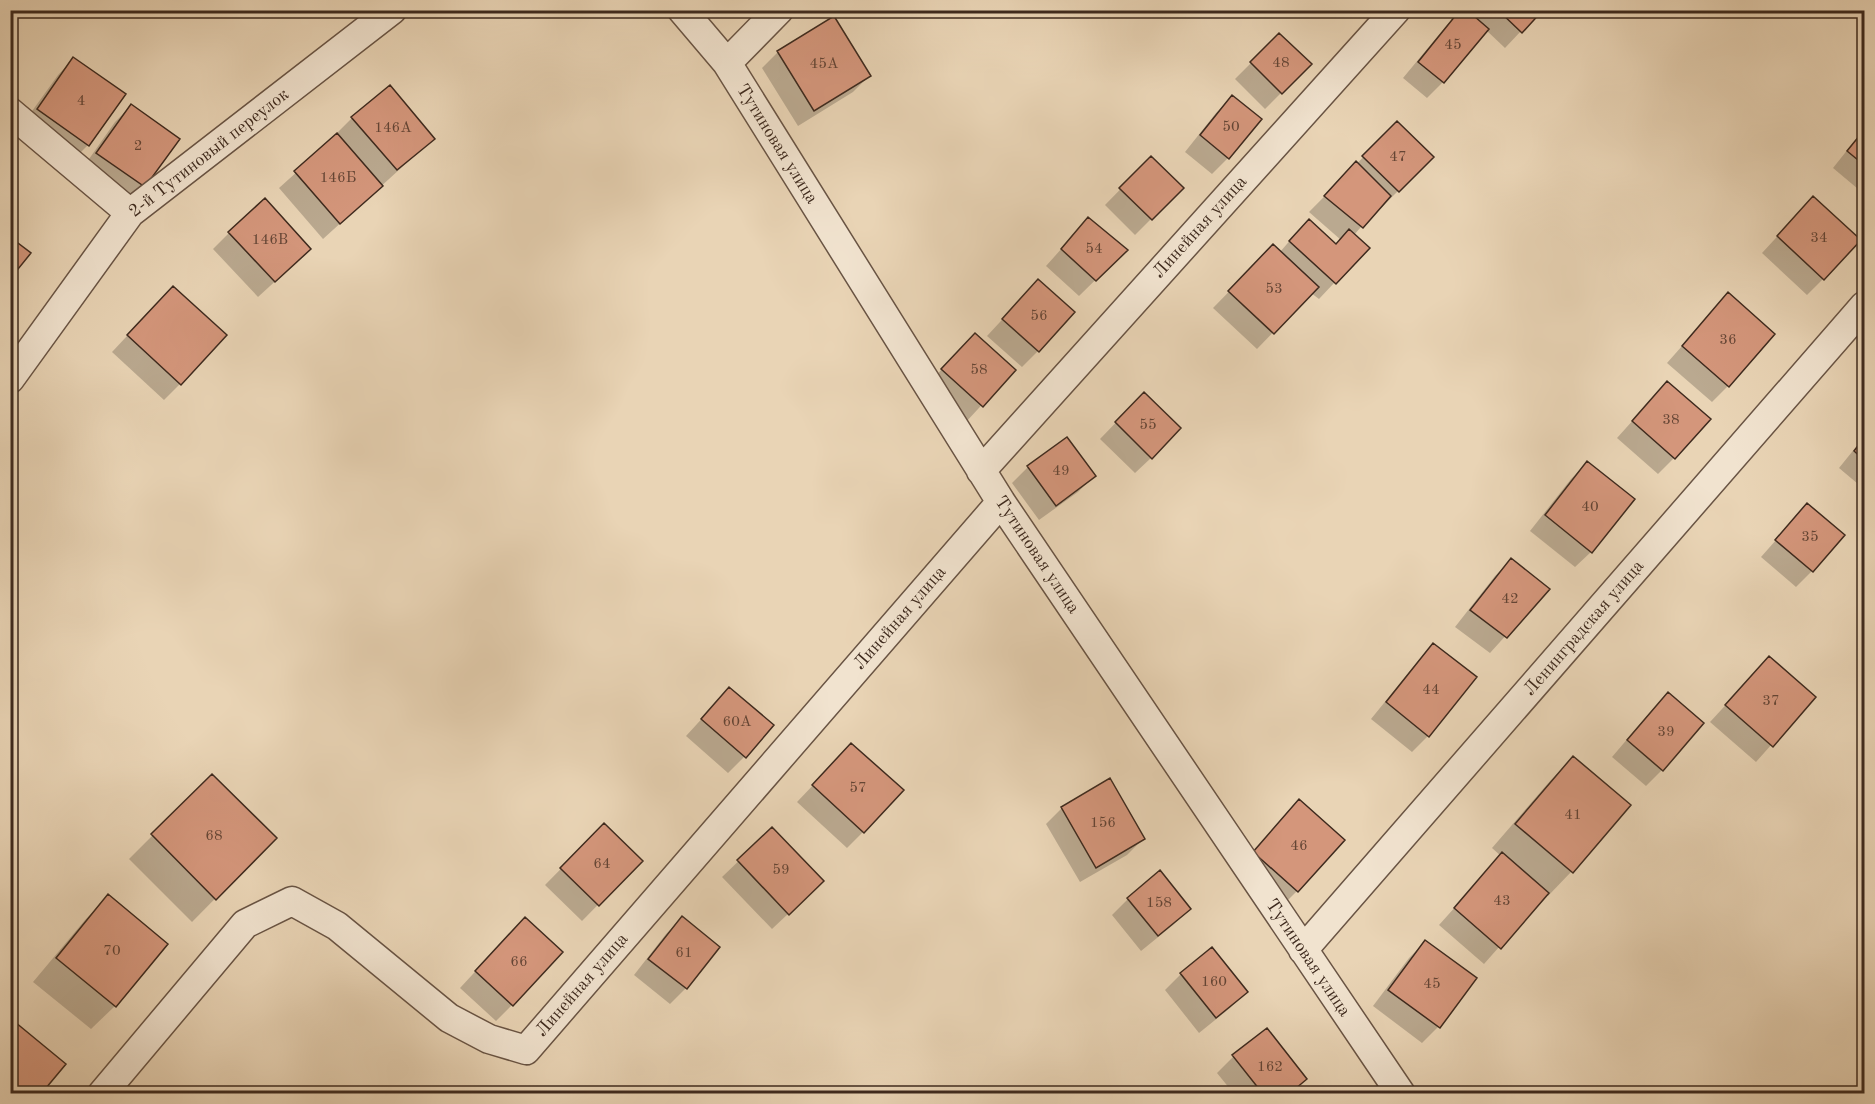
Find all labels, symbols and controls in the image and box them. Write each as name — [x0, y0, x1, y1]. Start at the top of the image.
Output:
house number: 45 — [1444, 38, 1462, 53]
house number: 48 — [1272, 56, 1290, 71]
house number: 45А — [810, 57, 839, 72]
street label: Тутиновая улица — [733, 81, 821, 207]
street label: 2-й Тутиновый переулок — [126, 85, 292, 221]
house number: 4 — [77, 94, 85, 109]
house number: 50 — [1222, 120, 1240, 135]
house number: 146А — [374, 121, 412, 136]
house number: 2 — [134, 139, 142, 154]
house number: 47 — [1389, 150, 1407, 165]
house number: 146Б — [320, 171, 356, 186]
street label: Линейная улица — [1150, 172, 1250, 282]
house number: 34 — [1810, 231, 1828, 246]
house number: 146В — [252, 233, 288, 248]
house number: 54 — [1085, 242, 1103, 257]
house number: 53 — [1265, 282, 1283, 297]
house number: 56 — [1030, 309, 1048, 324]
house number: 36 — [1719, 333, 1737, 348]
house number: 58 — [970, 363, 988, 378]
house number: 38 — [1662, 413, 1680, 428]
house number: 55 — [1139, 418, 1157, 433]
house number: 49 — [1052, 464, 1070, 479]
street label: Тутиновая улица — [991, 493, 1083, 617]
house number: 40 — [1581, 500, 1599, 515]
house number: 35 — [1801, 530, 1819, 545]
street label: Ленинградская улица — [1521, 557, 1648, 699]
street label: Линейная улица — [850, 563, 950, 673]
house number: 42 — [1501, 592, 1519, 607]
house number: 44 — [1422, 683, 1440, 698]
house number: 37 — [1762, 694, 1780, 709]
house number: 60А — [723, 715, 752, 730]
house number: 39 — [1657, 725, 1675, 740]
house number: 57 — [849, 781, 867, 796]
house number: 41 — [1564, 808, 1582, 823]
house number: 156 — [1090, 816, 1116, 831]
house number: 68 — [205, 829, 223, 844]
house number: 46 — [1290, 839, 1308, 854]
house number: 64 — [593, 857, 611, 872]
house number: 59 — [772, 863, 790, 878]
house number: 43 — [1493, 894, 1511, 909]
house number: 158 — [1146, 896, 1172, 911]
street label: Тутиновая улица — [1262, 896, 1354, 1020]
street label: Линейная улица — [532, 930, 632, 1040]
house number: 70 — [103, 944, 121, 959]
house number: 61 — [675, 946, 693, 961]
house number: 66 — [510, 955, 528, 970]
house number: 160 — [1201, 975, 1227, 990]
house number: 45 — [1423, 977, 1441, 992]
house number: 162 — [1257, 1060, 1283, 1075]

